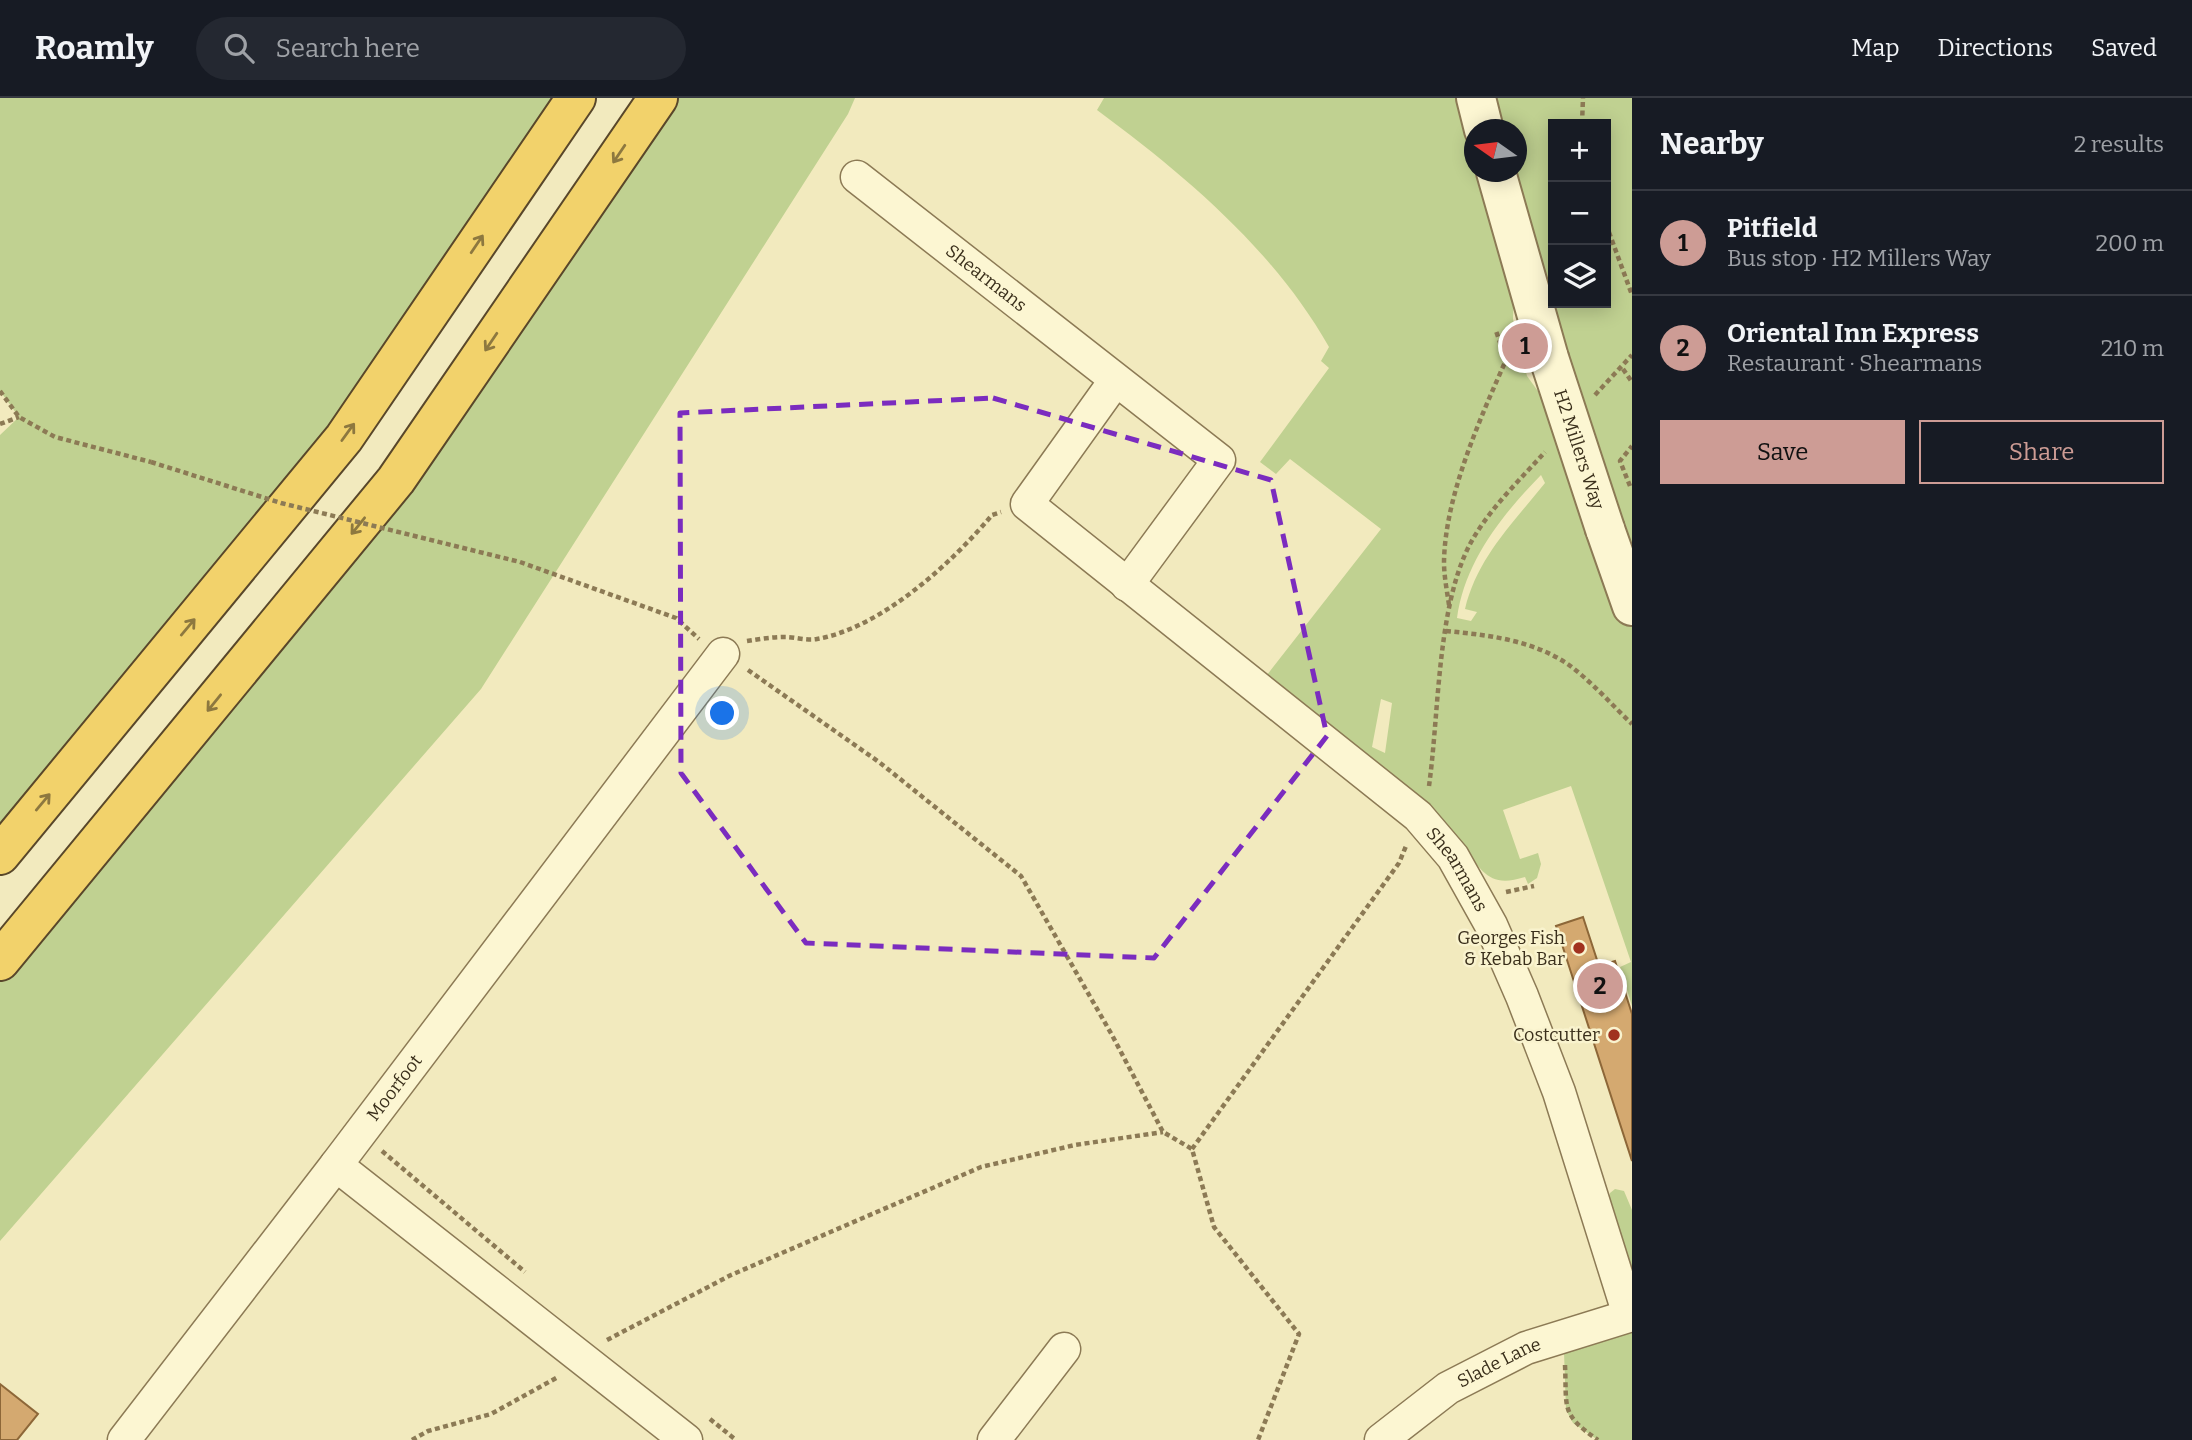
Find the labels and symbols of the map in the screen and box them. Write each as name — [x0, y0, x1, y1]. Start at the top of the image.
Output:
north arrow — [1464, 119, 1527, 182]
one-way arrow — [612, 144, 626, 163]
one-way arrow — [470, 235, 484, 254]
street label: Shearmans — [941, 240, 1031, 316]
pin: 1 — [1502, 320, 1548, 372]
one-way arrow — [484, 332, 498, 351]
street label: H2 Millers Way — [1549, 386, 1609, 513]
one-way arrow — [341, 423, 355, 442]
one-way arrow — [350, 517, 366, 535]
one-way arrow — [180, 618, 196, 636]
one-way arrow — [206, 693, 222, 711]
your location — [705, 696, 739, 730]
one-way arrow — [36, 794, 51, 812]
street label: Shearmans — [1422, 823, 1492, 916]
place label: Georges Fish & Kebab Bar — [1457, 927, 1565, 970]
marker: Georges Fish & Kebab Bar — [1571, 940, 1587, 956]
pin: 2 — [1577, 960, 1623, 1012]
place label: Costcutter — [1513, 1024, 1600, 1046]
marker: Costcutter — [1606, 1027, 1622, 1043]
street label: Moorfoot — [362, 1050, 427, 1125]
street label: Slade Lane — [1454, 1333, 1543, 1392]

